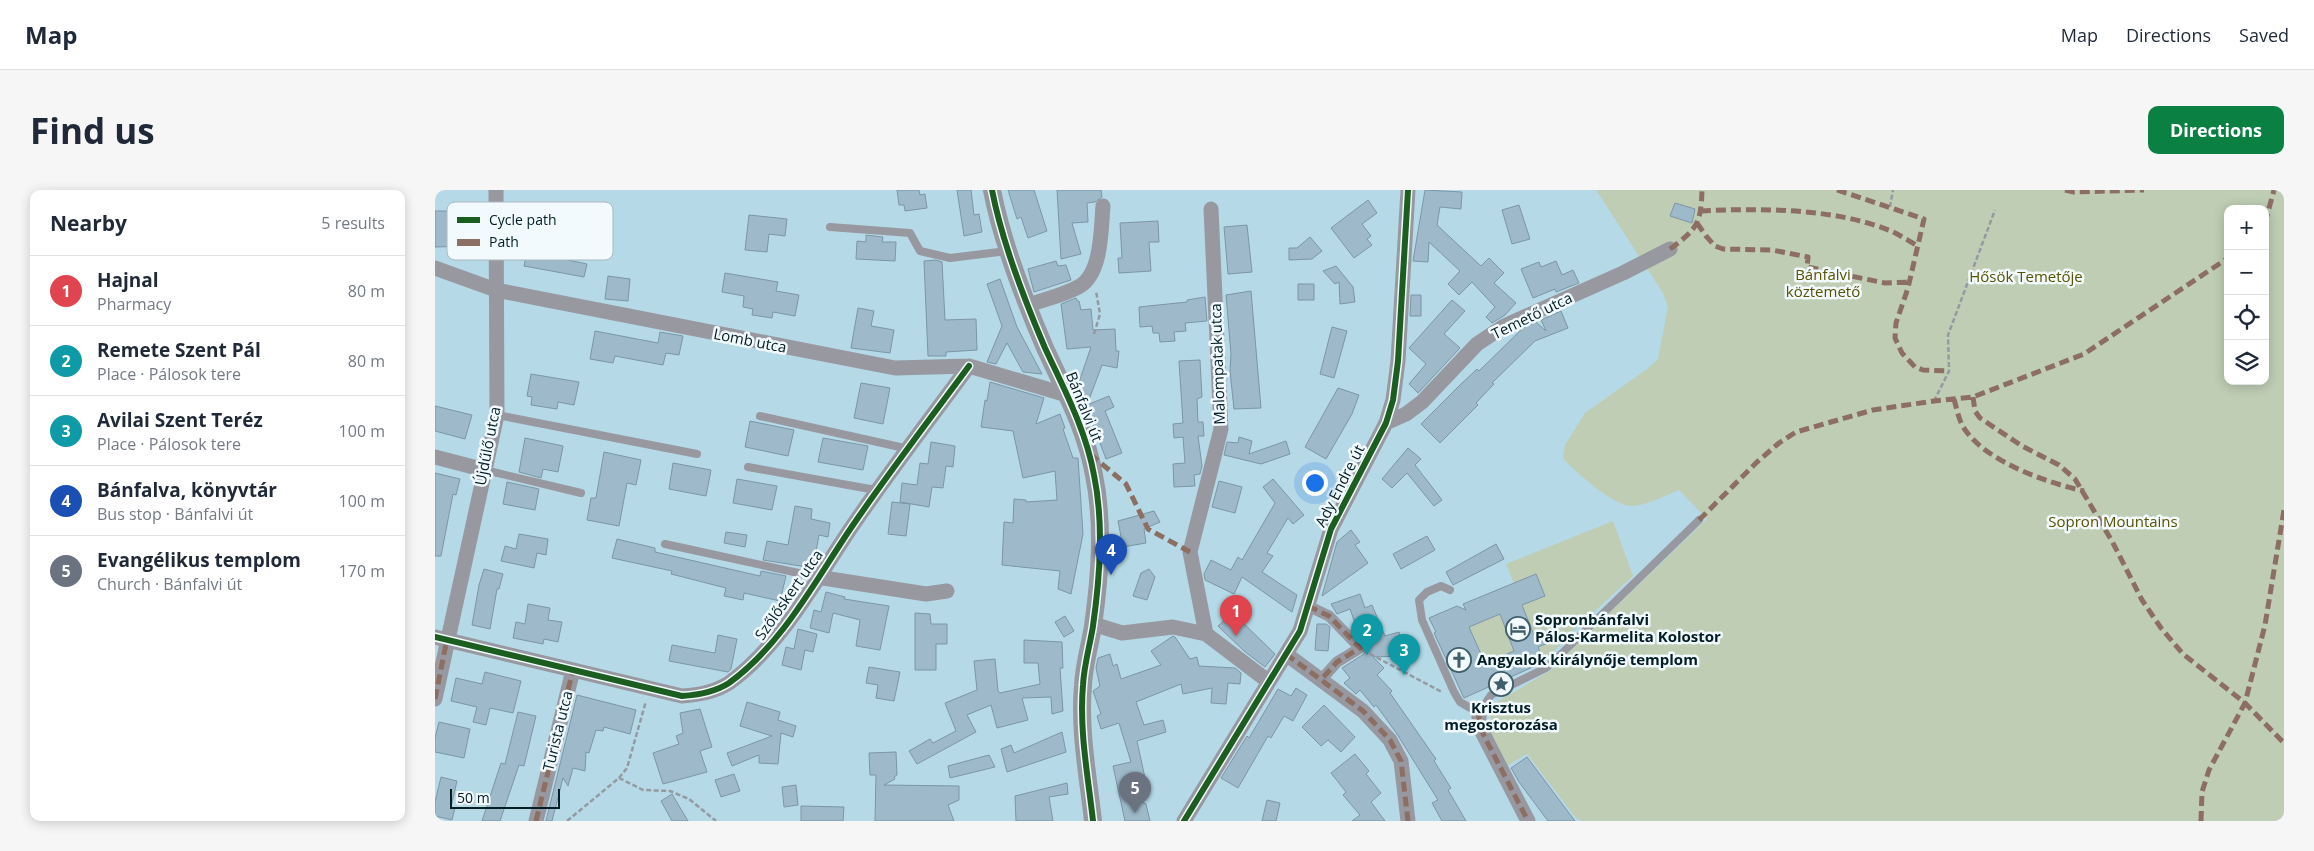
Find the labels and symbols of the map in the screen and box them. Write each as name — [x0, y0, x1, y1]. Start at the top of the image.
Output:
legend — [447, 202, 613, 260]
text: Cycle path — [489, 210, 557, 229]
text: Path — [489, 232, 519, 251]
park label: Bánfalvi köztemető — [1786, 264, 1860, 301]
park label: Hősök Temetője — [1969, 266, 2083, 286]
street label: Temető utca — [1488, 287, 1575, 343]
street label: Malompatak utca — [1205, 303, 1229, 425]
street label: Lomb utca — [712, 323, 788, 357]
street label: Bánfalvi út — [1062, 369, 1108, 445]
street label: Újdűlő utca — [470, 405, 504, 487]
street label: Ady Endre út — [1310, 441, 1368, 530]
your location — [1302, 470, 1328, 496]
park label: Sopron Mountains — [2048, 511, 2178, 531]
pin: 4 — [1095, 534, 1127, 575]
street label: Szőlőskert utca — [750, 545, 827, 644]
pin: 1 — [1220, 595, 1252, 636]
place label: Sopronbánfalvi Pálos-Karmelita Kolostor — [1535, 609, 1721, 646]
pin: 2 — [1351, 614, 1383, 655]
hotel icon: Sopronbánfalvi Pálos-Karmelita Kolostor — [1505, 616, 1531, 642]
pin: 3 — [1388, 634, 1420, 675]
church icon: Angyalok királynője templom — [1446, 647, 1472, 673]
place label: Angyalok királynője templom — [1477, 649, 1698, 669]
place icon: Krisztus megostorozása — [1488, 671, 1514, 697]
street label: Turista utca — [537, 688, 577, 773]
place label: Krisztus megostorozása — [1444, 697, 1558, 734]
pin: 5 — [1119, 772, 1151, 813]
scale bar — [450, 786, 560, 809]

